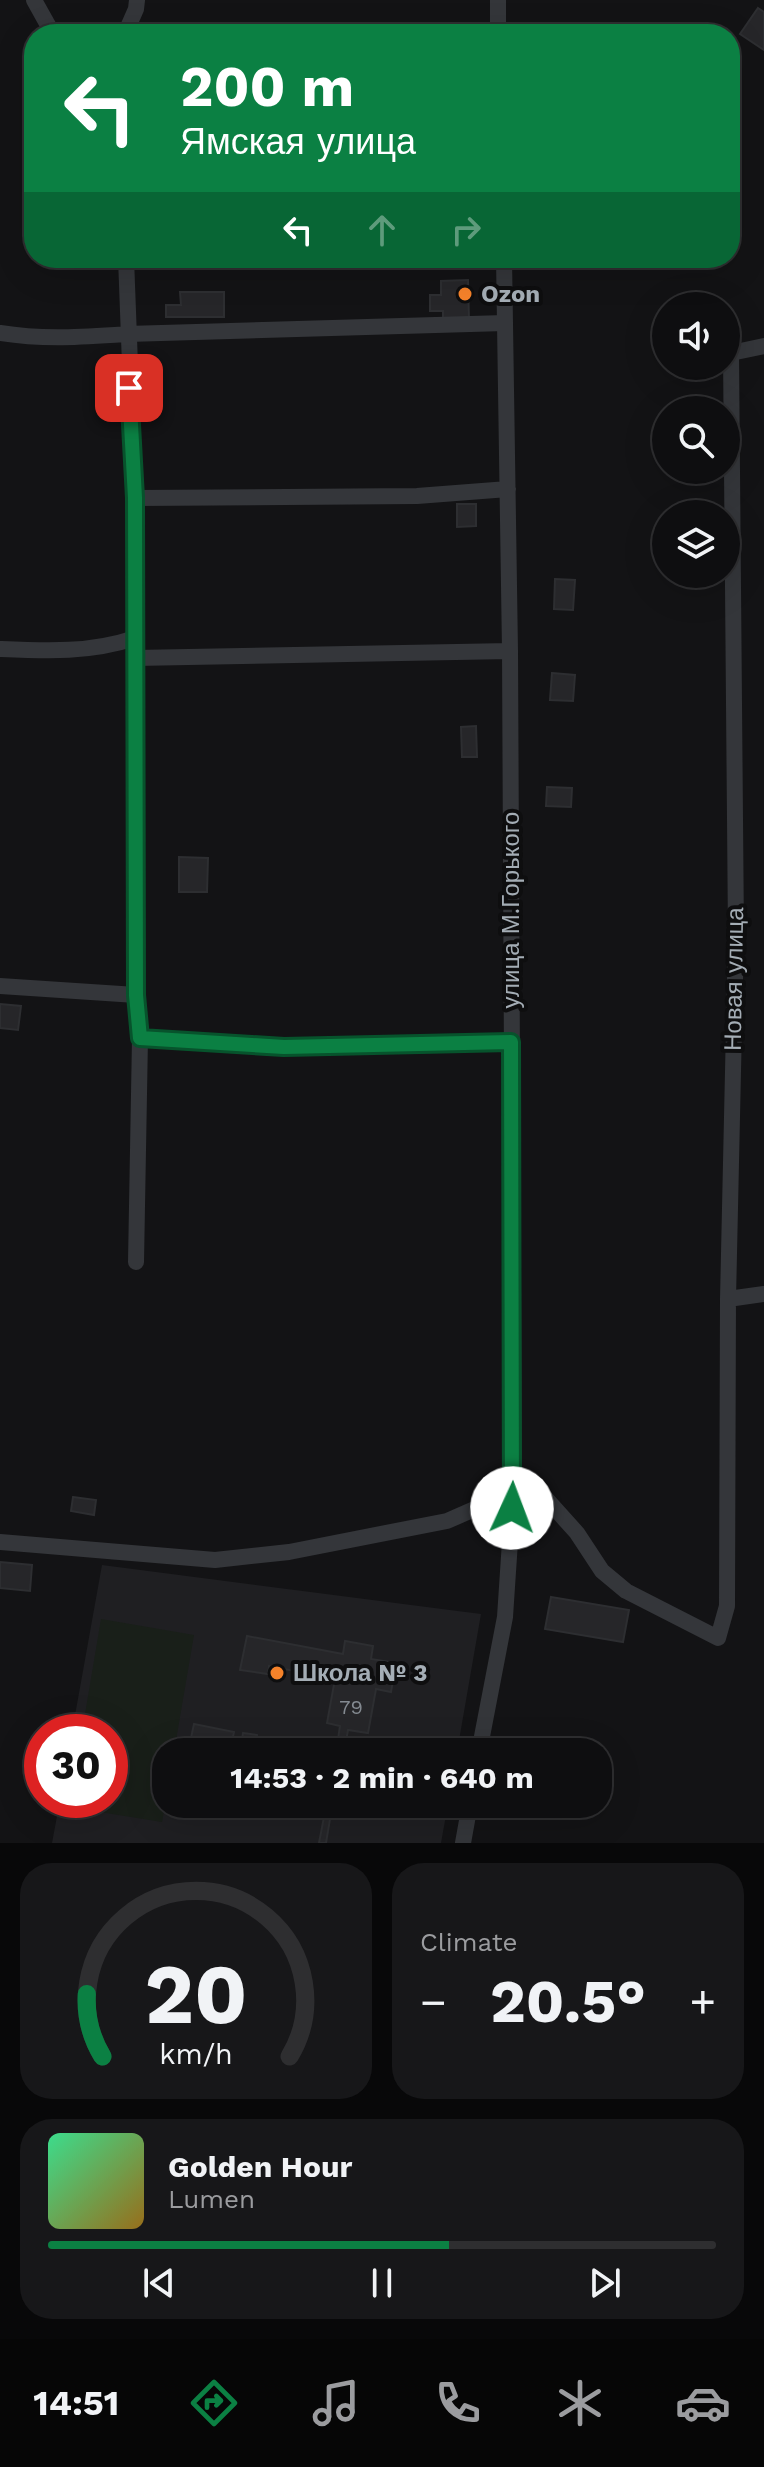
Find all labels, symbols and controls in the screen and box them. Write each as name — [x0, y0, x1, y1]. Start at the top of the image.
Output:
text: 200 m — [180, 54, 354, 120]
icon: left — [48, 56, 152, 160]
text: Ямская улица — [180, 121, 416, 163]
icon: left — [276, 208, 320, 252]
icon: ahead — [360, 208, 404, 252]
icon: right — [444, 208, 488, 252]
place label: Ozon — [481, 280, 540, 308]
marker: Ozon — [456, 285, 474, 303]
map controls — [652, 292, 740, 588]
button: sound — [652, 292, 740, 380]
pin — [95, 354, 163, 422]
icon: arrive — [107, 366, 151, 410]
button: search — [652, 396, 740, 484]
button: layers — [652, 500, 740, 588]
street label: улица М.Горького — [497, 812, 525, 1008]
street label: Новая улица — [719, 906, 749, 1051]
position arrow — [470, 1466, 554, 1550]
place label: Школа № 3 — [293, 1659, 427, 1687]
marker: Школа № 3 — [268, 1664, 286, 1682]
house number: 79 — [339, 1695, 363, 1719]
speed limit sign: 30 — [24, 1714, 128, 1818]
text: 14:53 · 2 min · 640 m — [230, 1760, 534, 1795]
text: Climate — [420, 1927, 518, 1957]
text: 20 — [144, 1946, 248, 2043]
text: 20.5° — [490, 1966, 646, 2037]
text: − — [420, 1976, 447, 2028]
text: + — [689, 1976, 716, 2028]
text: km/h — [159, 2037, 233, 2071]
text: Golden Hour — [168, 2149, 352, 2184]
text: Lumen — [168, 2184, 255, 2214]
icon: previous — [137, 2261, 181, 2305]
icon: pause — [360, 2261, 404, 2305]
icon: next — [583, 2261, 627, 2305]
icon: directions — [186, 2375, 242, 2431]
icon: music — [308, 2375, 364, 2431]
icon: phone — [430, 2375, 486, 2431]
icon: climate — [552, 2375, 608, 2431]
icon: car — [675, 2375, 731, 2431]
text: 14:51 — [33, 2382, 119, 2424]

